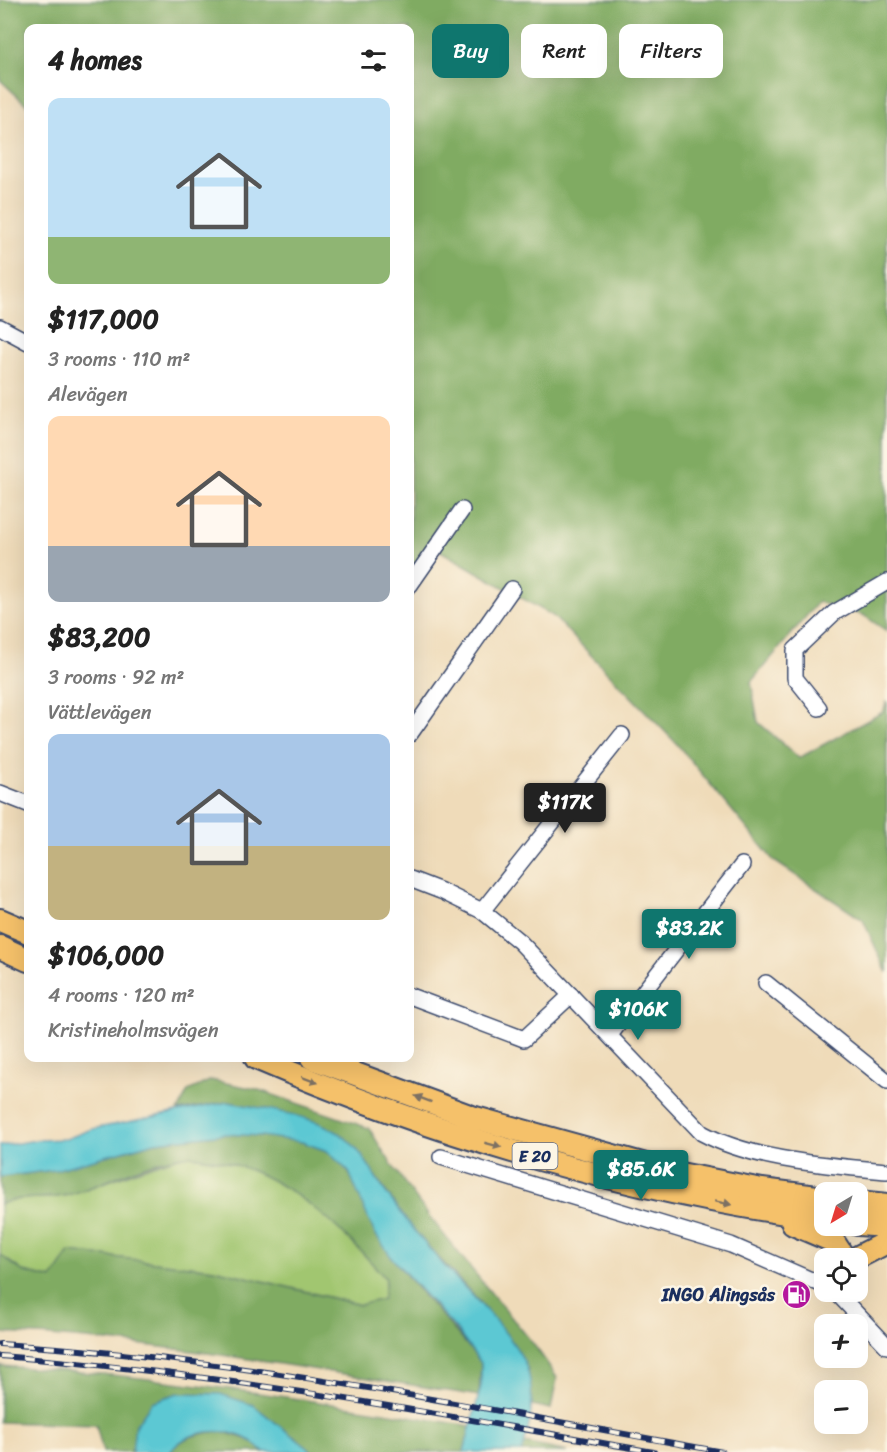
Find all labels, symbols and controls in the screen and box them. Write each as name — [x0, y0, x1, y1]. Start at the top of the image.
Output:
chip: Buy — [432, 24, 509, 78]
chip: Rent — [521, 24, 607, 78]
chip: Filters — [619, 24, 723, 78]
text: 4 homes — [48, 37, 142, 83]
icon: filters — [357, 44, 390, 77]
icon: home — [165, 137, 273, 245]
text: $117,000 — [48, 296, 159, 342]
text: 3 rooms · 110 m² — [48, 342, 190, 377]
text: Alevägen — [48, 377, 128, 412]
icon: home — [165, 455, 273, 563]
text: $83,200 — [48, 614, 150, 660]
text: 3 rooms · 92 m² — [48, 660, 184, 695]
text: Vättlevägen — [48, 695, 152, 730]
icon: home — [165, 773, 273, 881]
pin: $117K — [523, 783, 607, 834]
text: $117K — [538, 785, 592, 820]
pin: $83.2K — [640, 909, 738, 960]
text: $83.2K — [656, 911, 722, 946]
text: $106,000 — [48, 932, 164, 978]
text: 4 rooms · 120 m² — [48, 978, 195, 1013]
pin: $106K — [596, 990, 680, 1041]
text: $106K — [609, 992, 667, 1027]
text: Kristineholmsvägen — [48, 1013, 218, 1048]
one-way arrow — [301, 1075, 319, 1085]
one-way arrow — [413, 1094, 431, 1104]
one-way arrow — [484, 1141, 502, 1151]
road number: E 20 — [512, 1143, 558, 1169]
pin: $85.6K — [592, 1150, 690, 1201]
text: $85.6K — [607, 1152, 675, 1187]
north arrow — [814, 1182, 868, 1236]
map controls — [814, 1182, 868, 1434]
one-way arrow — [714, 1198, 732, 1208]
button: locate — [814, 1248, 868, 1302]
place label: INGO Alingsås — [661, 1279, 776, 1311]
fuel station icon: INGO Alingsås — [780, 1279, 812, 1311]
button: + — [814, 1314, 868, 1368]
button: − — [814, 1380, 868, 1434]

